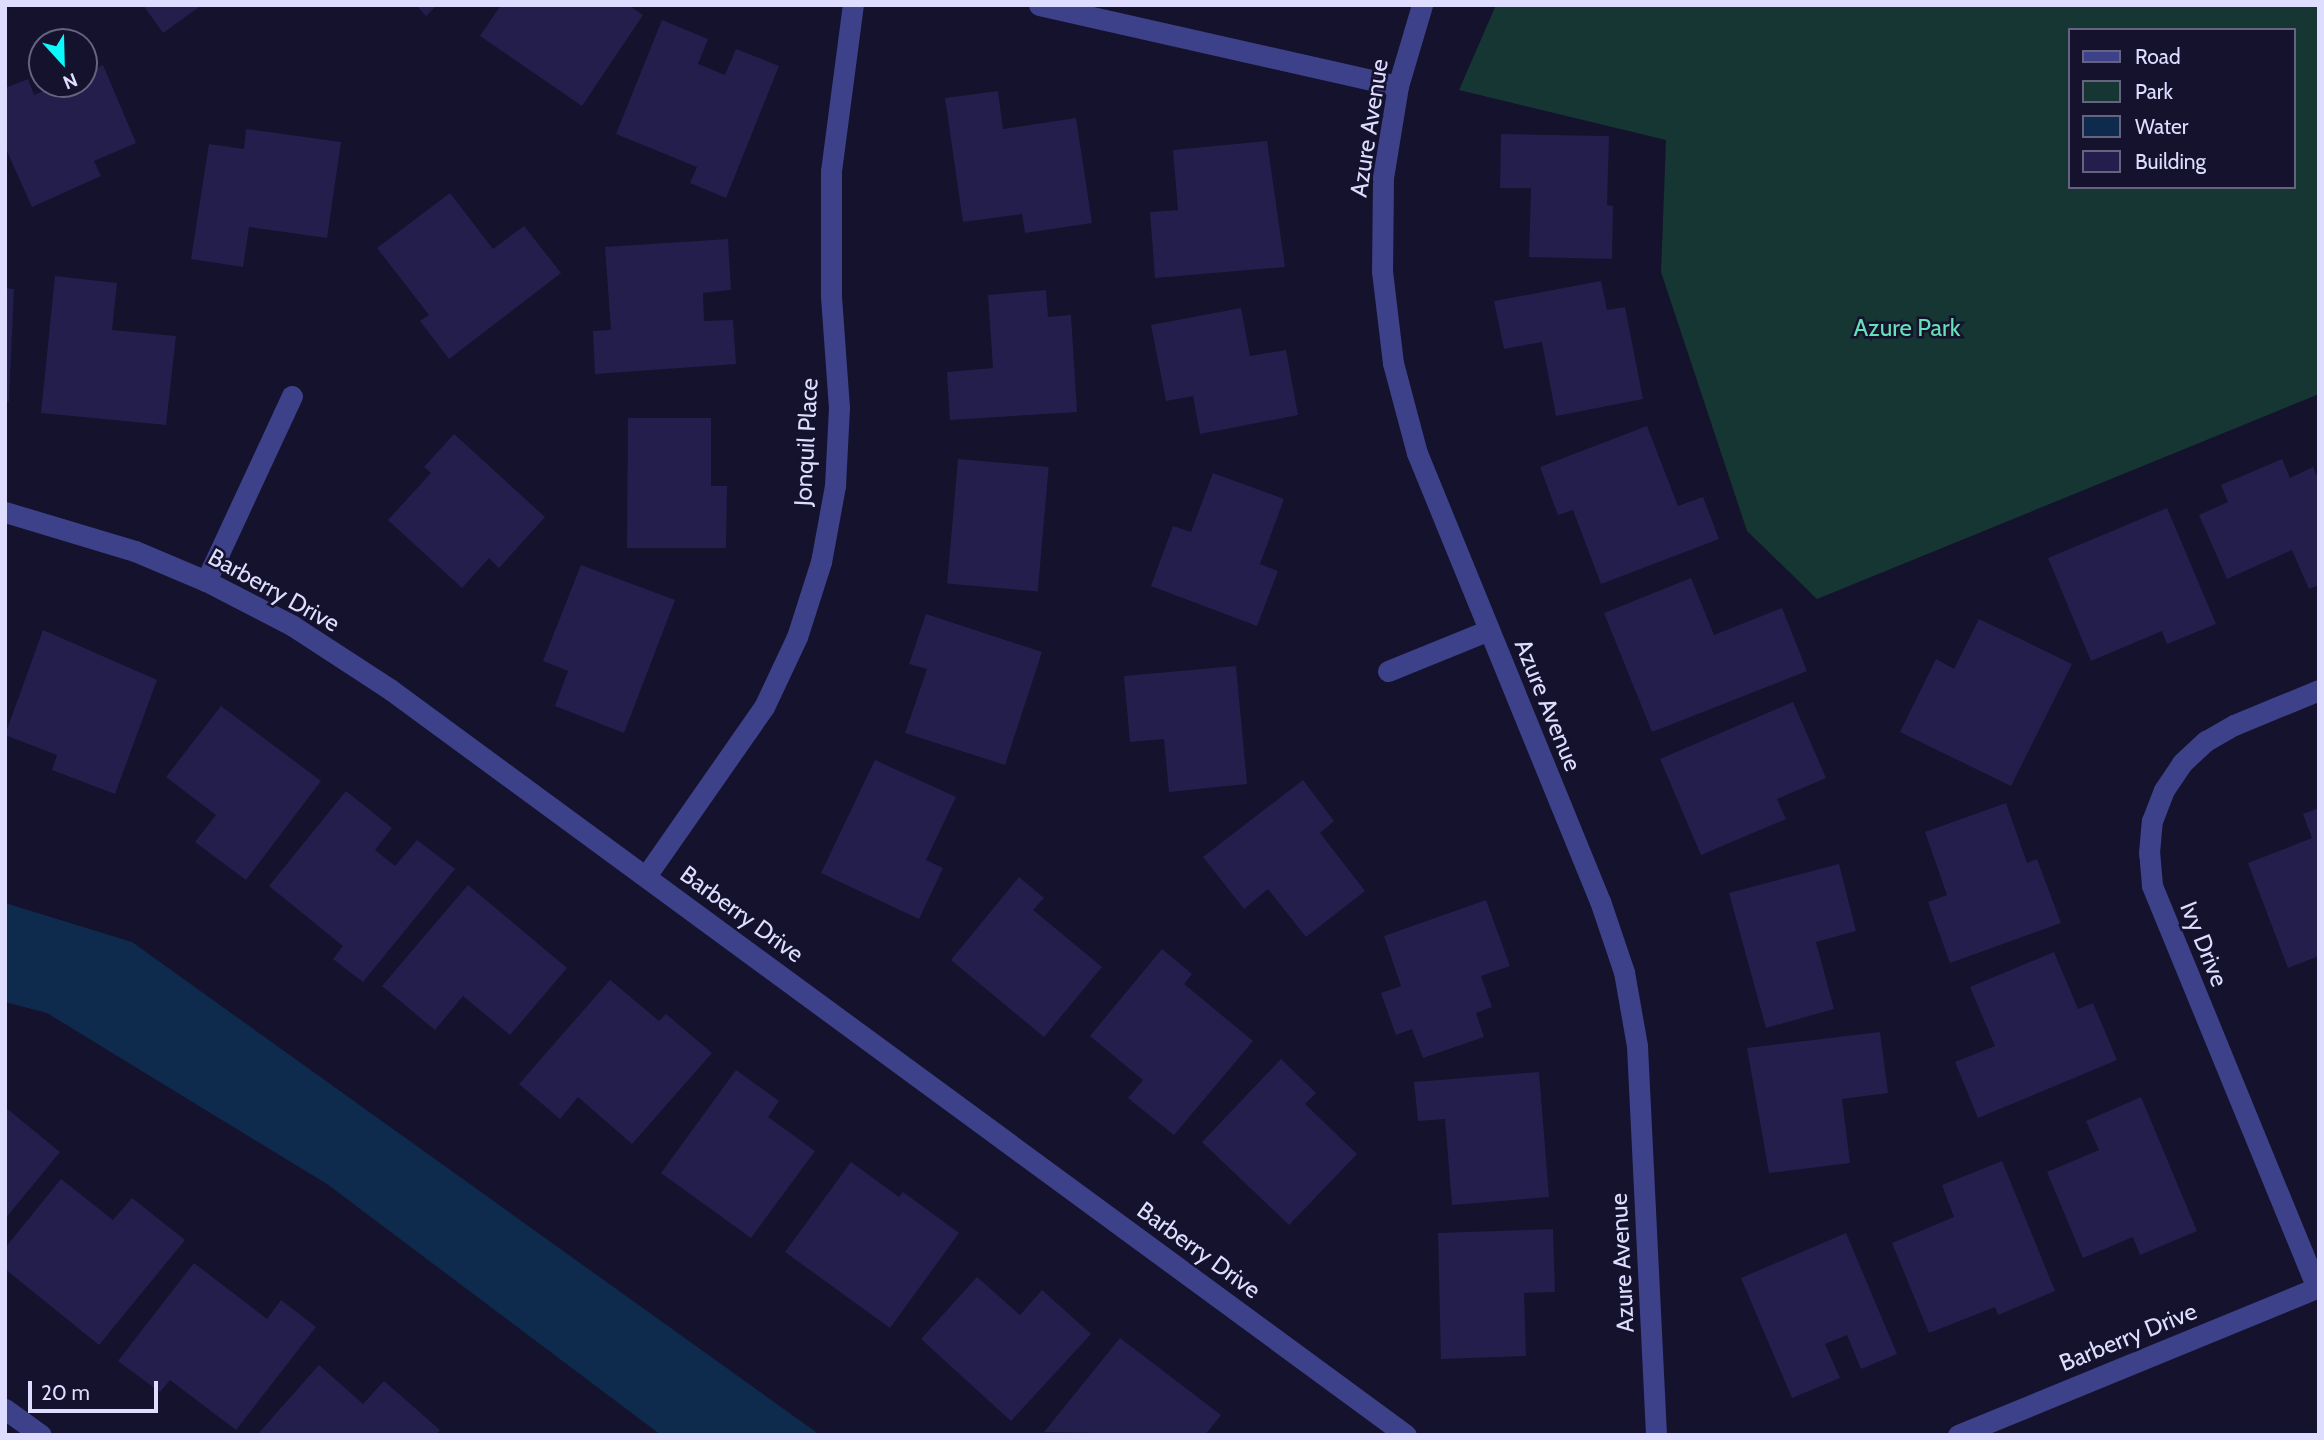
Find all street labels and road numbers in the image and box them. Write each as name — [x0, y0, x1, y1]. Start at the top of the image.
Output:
street label: Azure Avenue — [1344, 57, 1394, 199]
street label: Jonquil Place — [788, 377, 824, 507]
street label: Barberry Drive — [203, 542, 345, 638]
street label: Azure Avenue — [1508, 635, 1588, 775]
street label: Barberry Drive — [675, 860, 809, 968]
street label: Ivy Drive — [2174, 897, 2234, 991]
street label: Azure Avenue — [1604, 1192, 1640, 1334]
street label: Barberry Drive — [1132, 1196, 1266, 1304]
street label: Barberry Drive — [2055, 1296, 2201, 1378]

